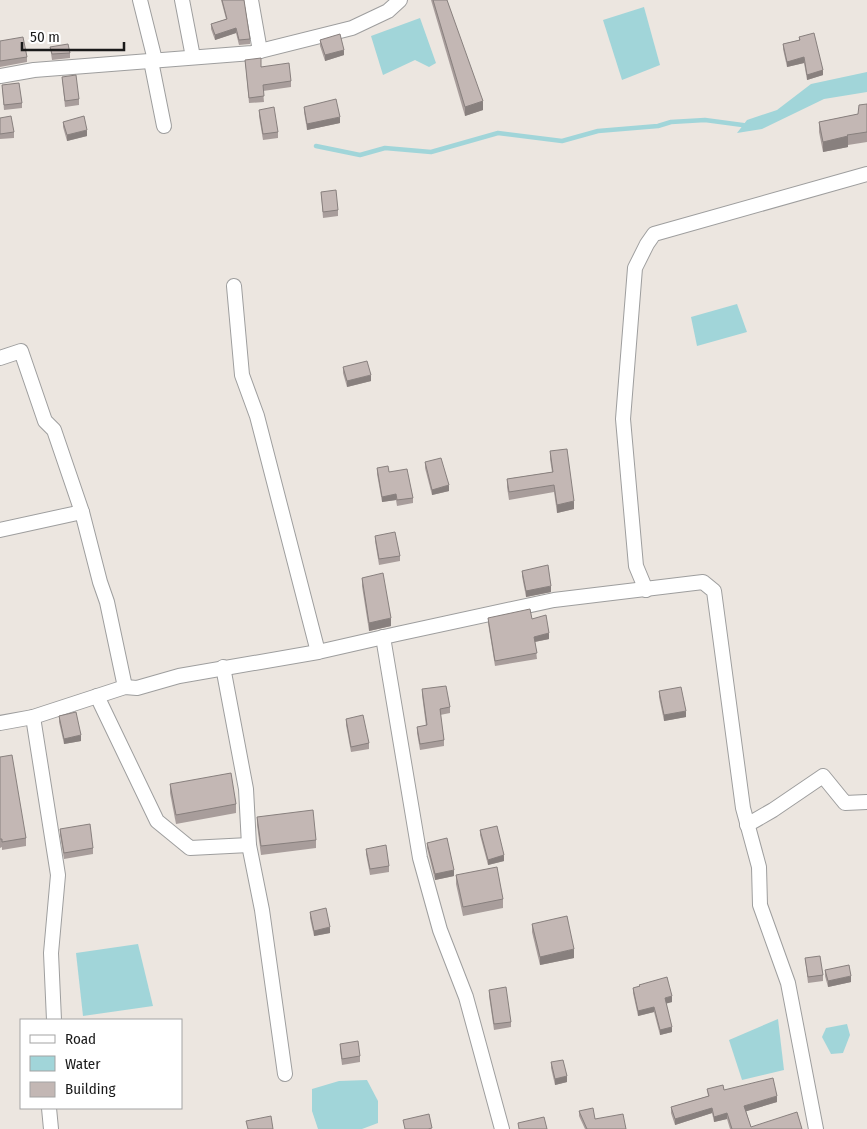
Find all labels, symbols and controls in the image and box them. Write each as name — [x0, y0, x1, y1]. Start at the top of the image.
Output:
scale bar — [22, 20, 125, 52]
text: 50 m — [30, 28, 60, 46]
legend — [20, 1019, 182, 1109]
text: Road — [65, 1030, 96, 1048]
text: Water — [65, 1055, 101, 1073]
text: Building — [65, 1080, 116, 1098]

